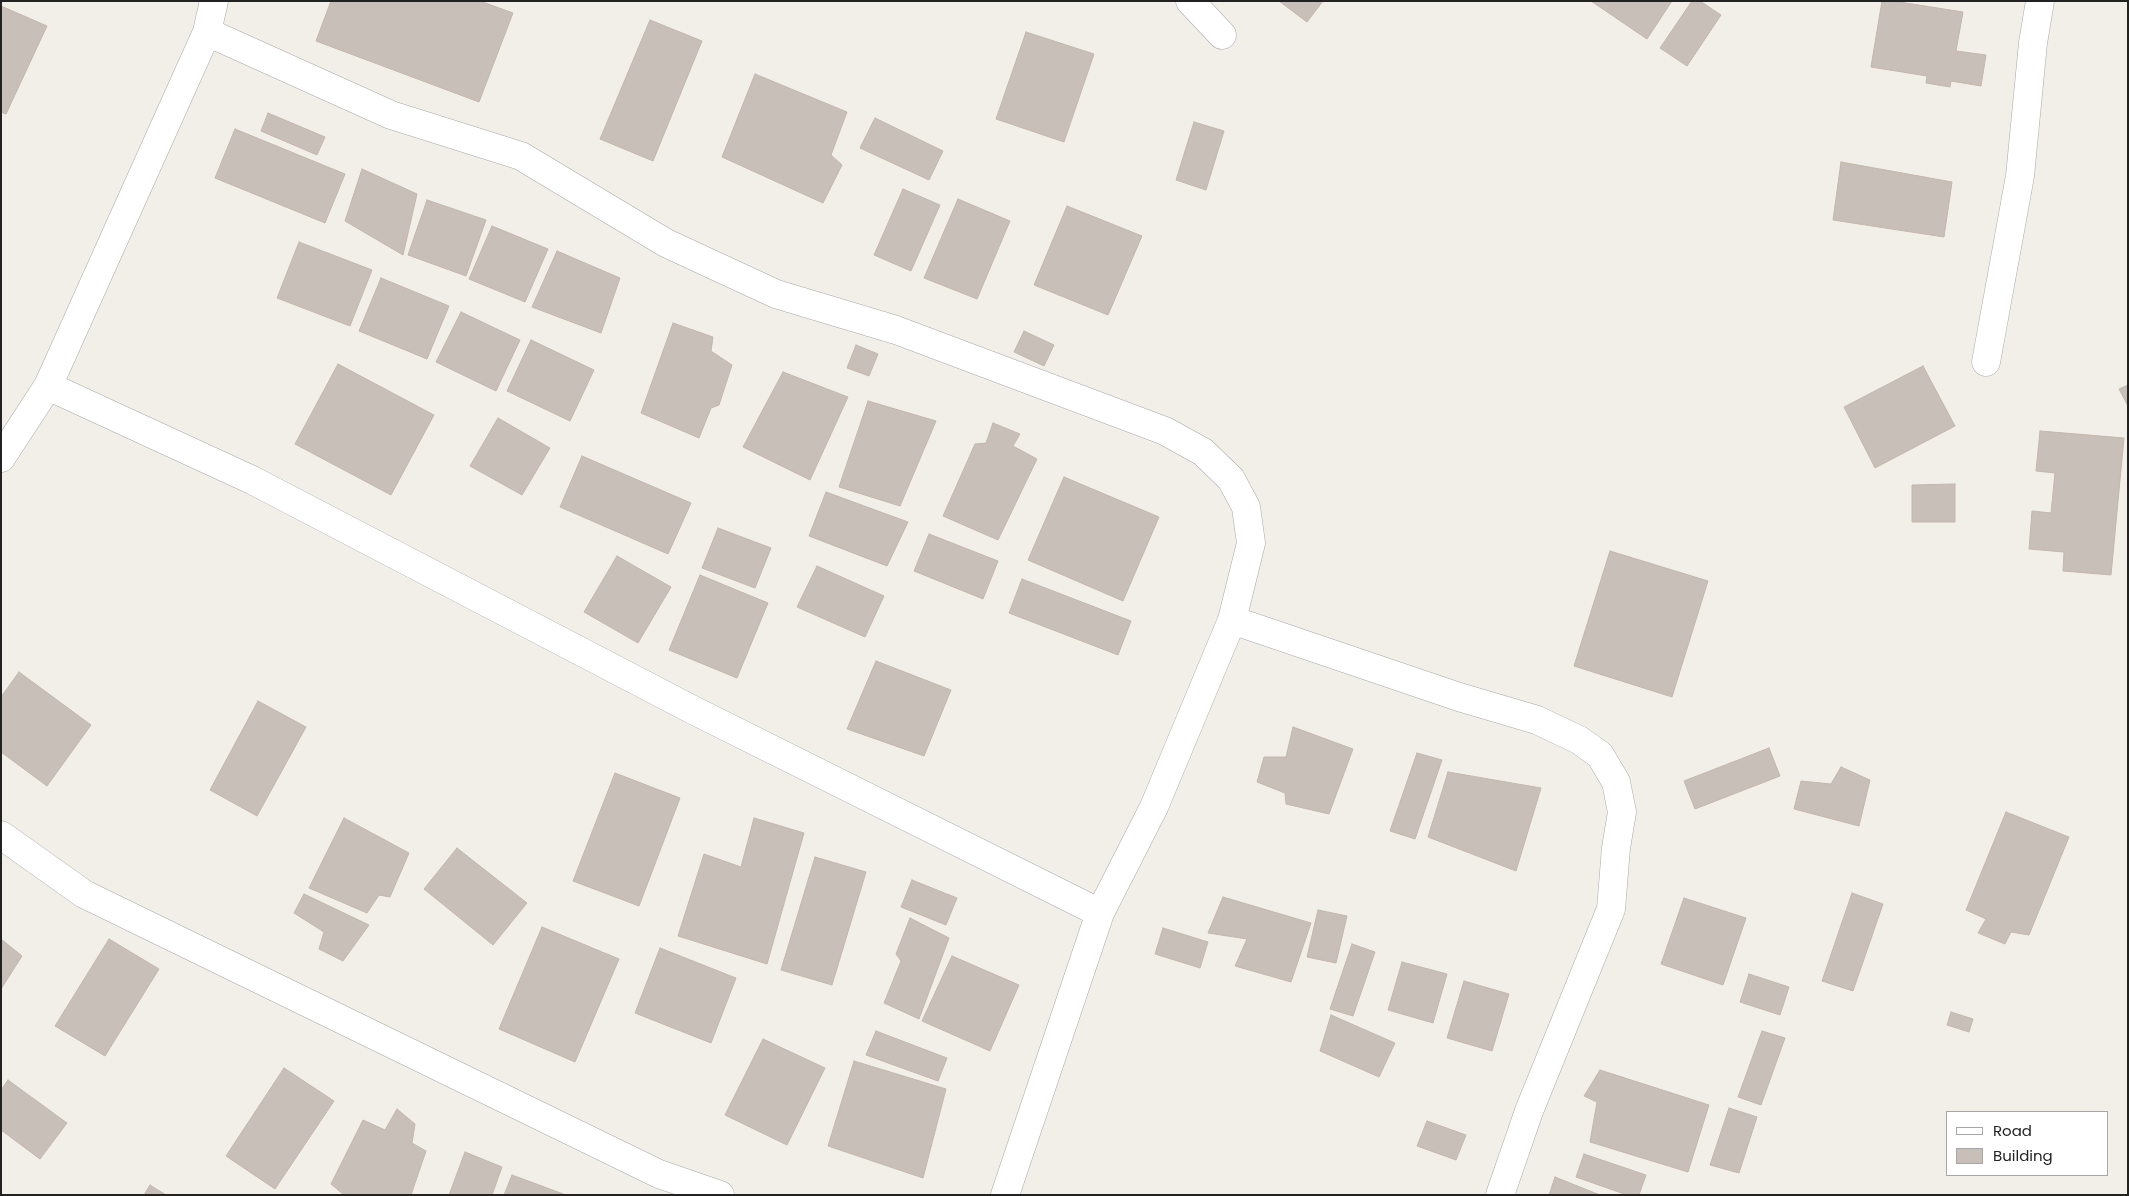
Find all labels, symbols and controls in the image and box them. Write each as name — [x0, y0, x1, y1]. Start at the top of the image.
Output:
legend — [1946, 1111, 2109, 1176]
text: Road — [1993, 1120, 2032, 1141]
text: Building — [1993, 1145, 2053, 1166]

